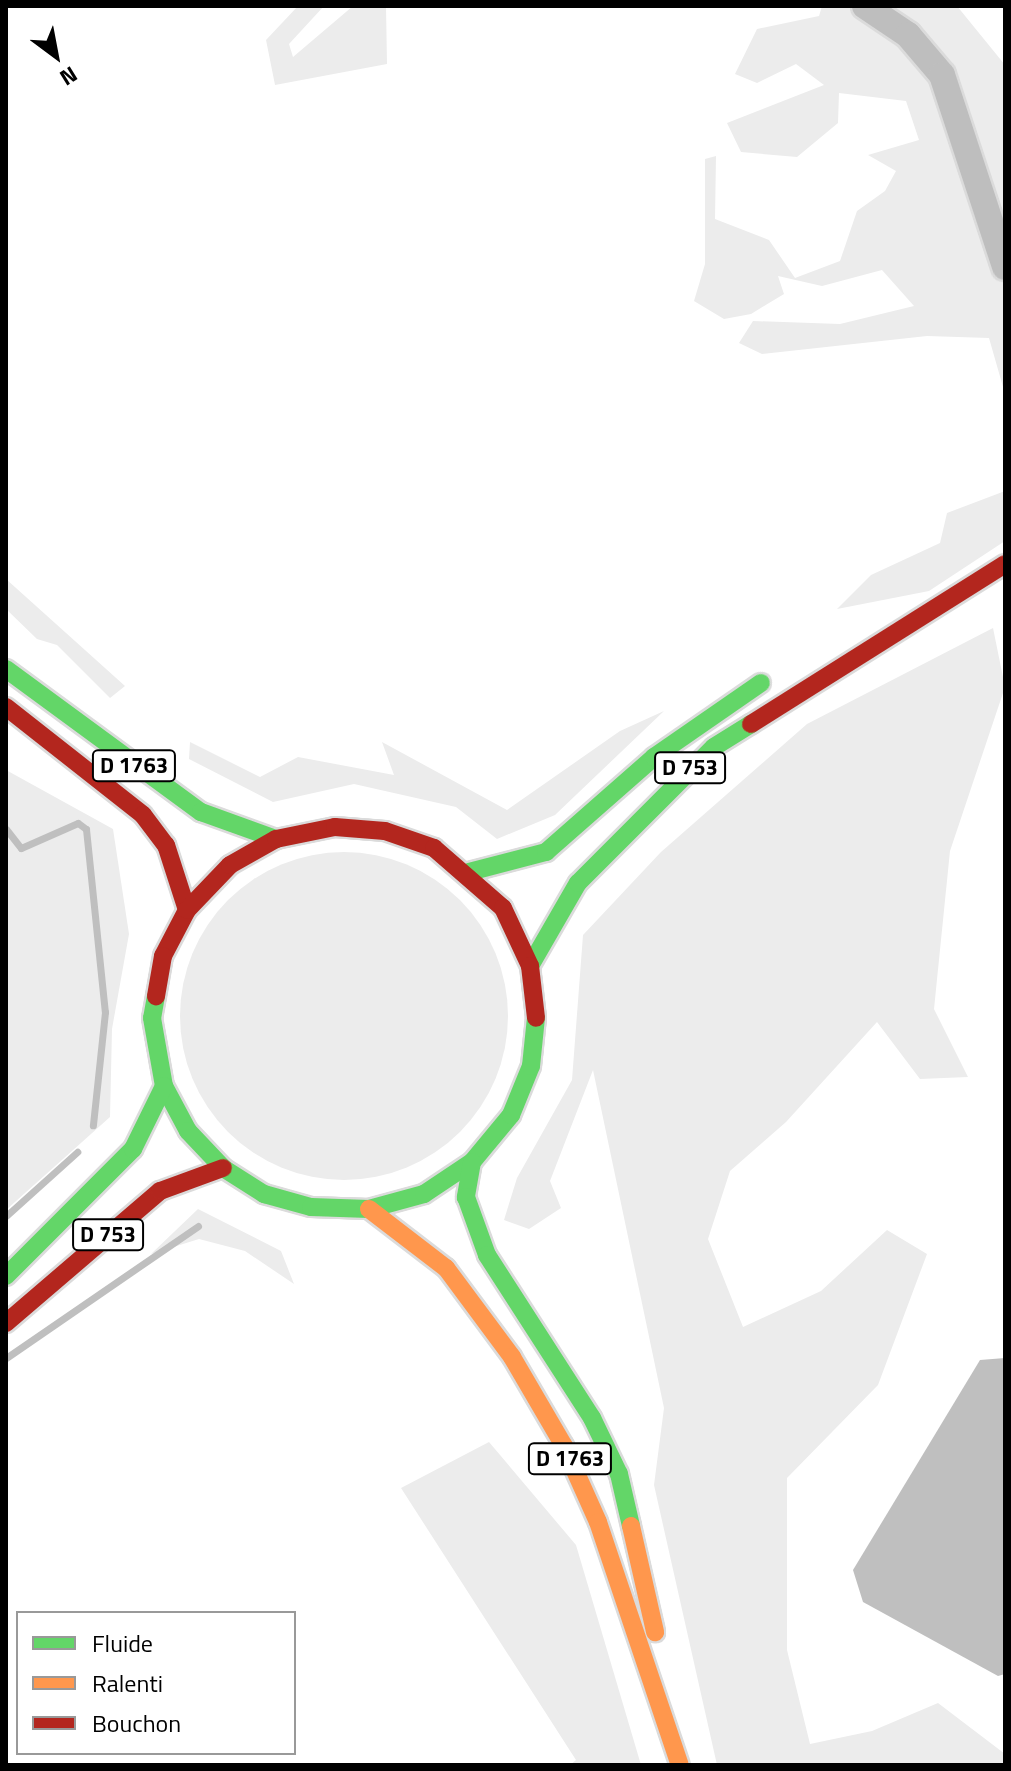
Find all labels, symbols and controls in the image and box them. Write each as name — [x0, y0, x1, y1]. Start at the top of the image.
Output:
north arrow — [16, 16, 96, 96]
text: N — [53, 58, 84, 95]
road number: D 1763 — [90, 748, 178, 784]
road number: D 753 — [654, 750, 726, 786]
road number: D 753 — [72, 1217, 144, 1253]
road number: D 1763 — [526, 1441, 614, 1477]
legend — [16, 1611, 296, 1755]
text: Fluide — [92, 1625, 153, 1661]
text: Ralenti — [92, 1665, 163, 1701]
text: Bouchon — [92, 1705, 181, 1741]

